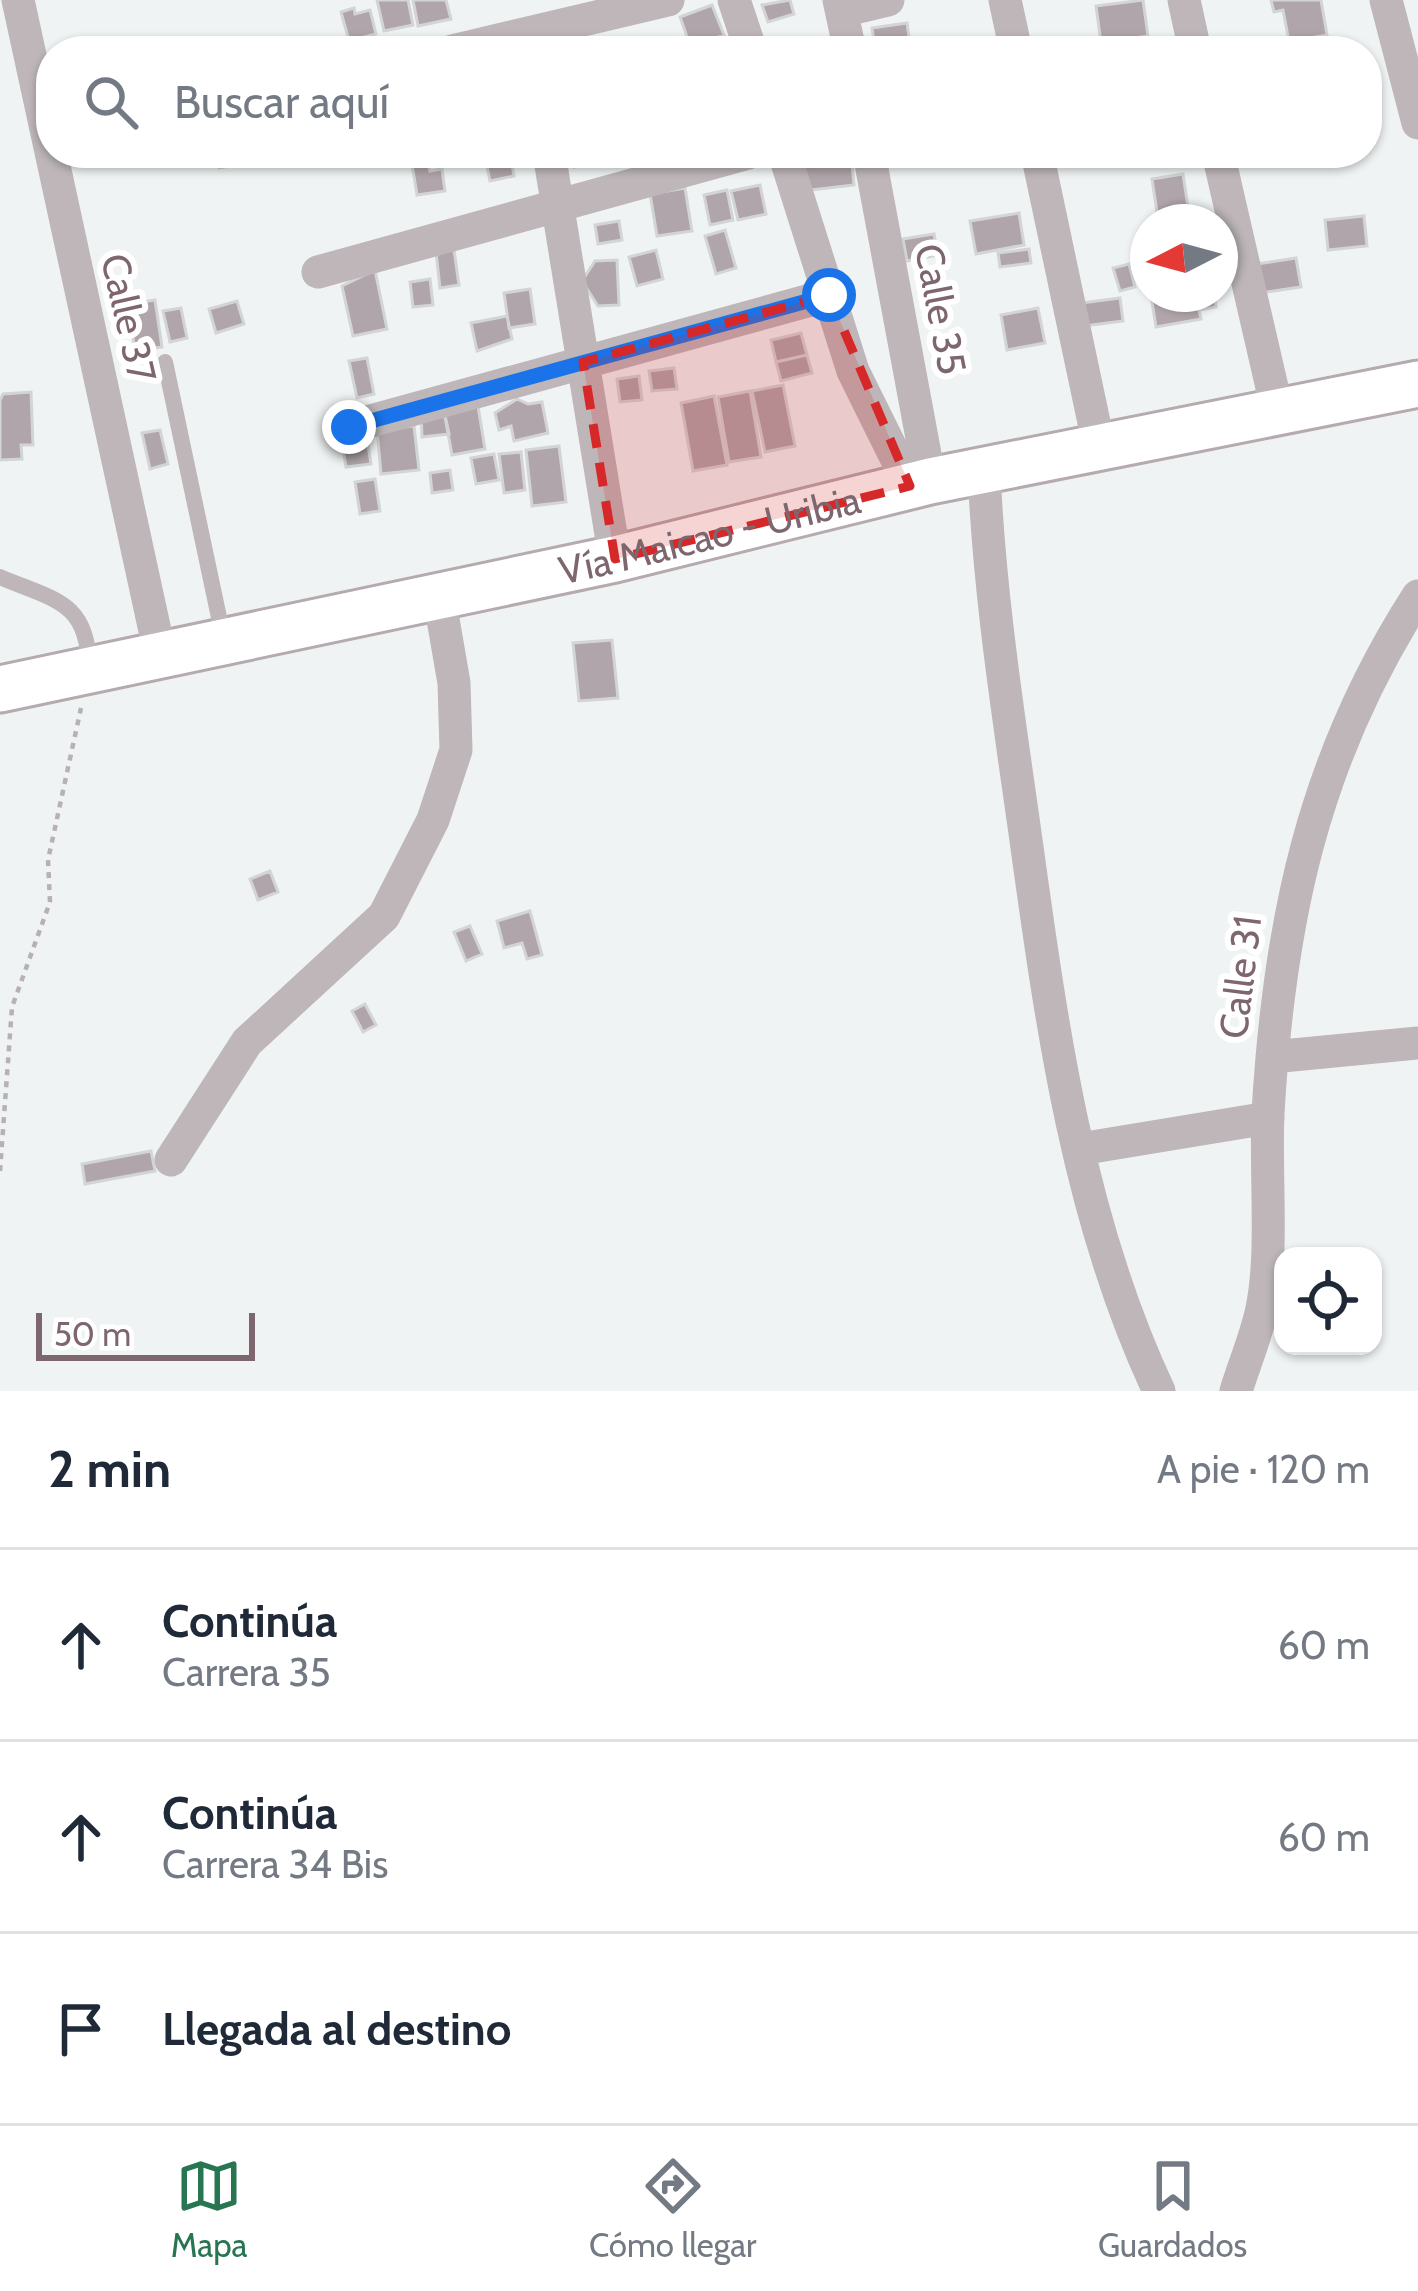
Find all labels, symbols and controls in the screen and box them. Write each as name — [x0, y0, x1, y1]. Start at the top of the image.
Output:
search box — [36, 36, 1382, 168]
icon: search — [78, 69, 144, 135]
text: Buscar aquí — [174, 75, 389, 129]
north arrow — [1130, 204, 1238, 312]
street label: Calle 35 — [905, 240, 977, 378]
street label: Calle 37 — [91, 249, 167, 387]
route start — [802, 268, 856, 322]
route end — [322, 400, 376, 454]
street label: Vía Maicao - Uribia — [554, 475, 865, 594]
street label: Calle 31 — [1209, 913, 1271, 1041]
map controls — [1274, 1247, 1382, 1355]
button: locate — [1274, 1247, 1382, 1355]
scale bar — [36, 1307, 255, 1360]
text: 50 m — [54, 1314, 131, 1354]
text: 2 min — [48, 1438, 171, 1500]
text: A pie · 120 m — [1157, 1445, 1370, 1493]
text: Continúa — [162, 1594, 337, 1648]
icon: ahead — [48, 1612, 114, 1678]
text: 60 m — [1278, 1621, 1370, 1669]
text: Carrera 35 — [162, 1648, 331, 1696]
text: Continúa — [162, 1786, 337, 1840]
icon: ahead — [48, 1804, 114, 1870]
text: 60 m — [1278, 1813, 1370, 1861]
text: Carrera 34 Bis — [162, 1840, 388, 1888]
icon: arrive — [48, 1996, 114, 2062]
text: Llegada al destino — [162, 2002, 511, 2056]
tab: Mapa — [171, 2153, 247, 2265]
tab: Cómo llegar — [589, 2153, 756, 2265]
tab: Guardados — [1098, 2153, 1247, 2265]

